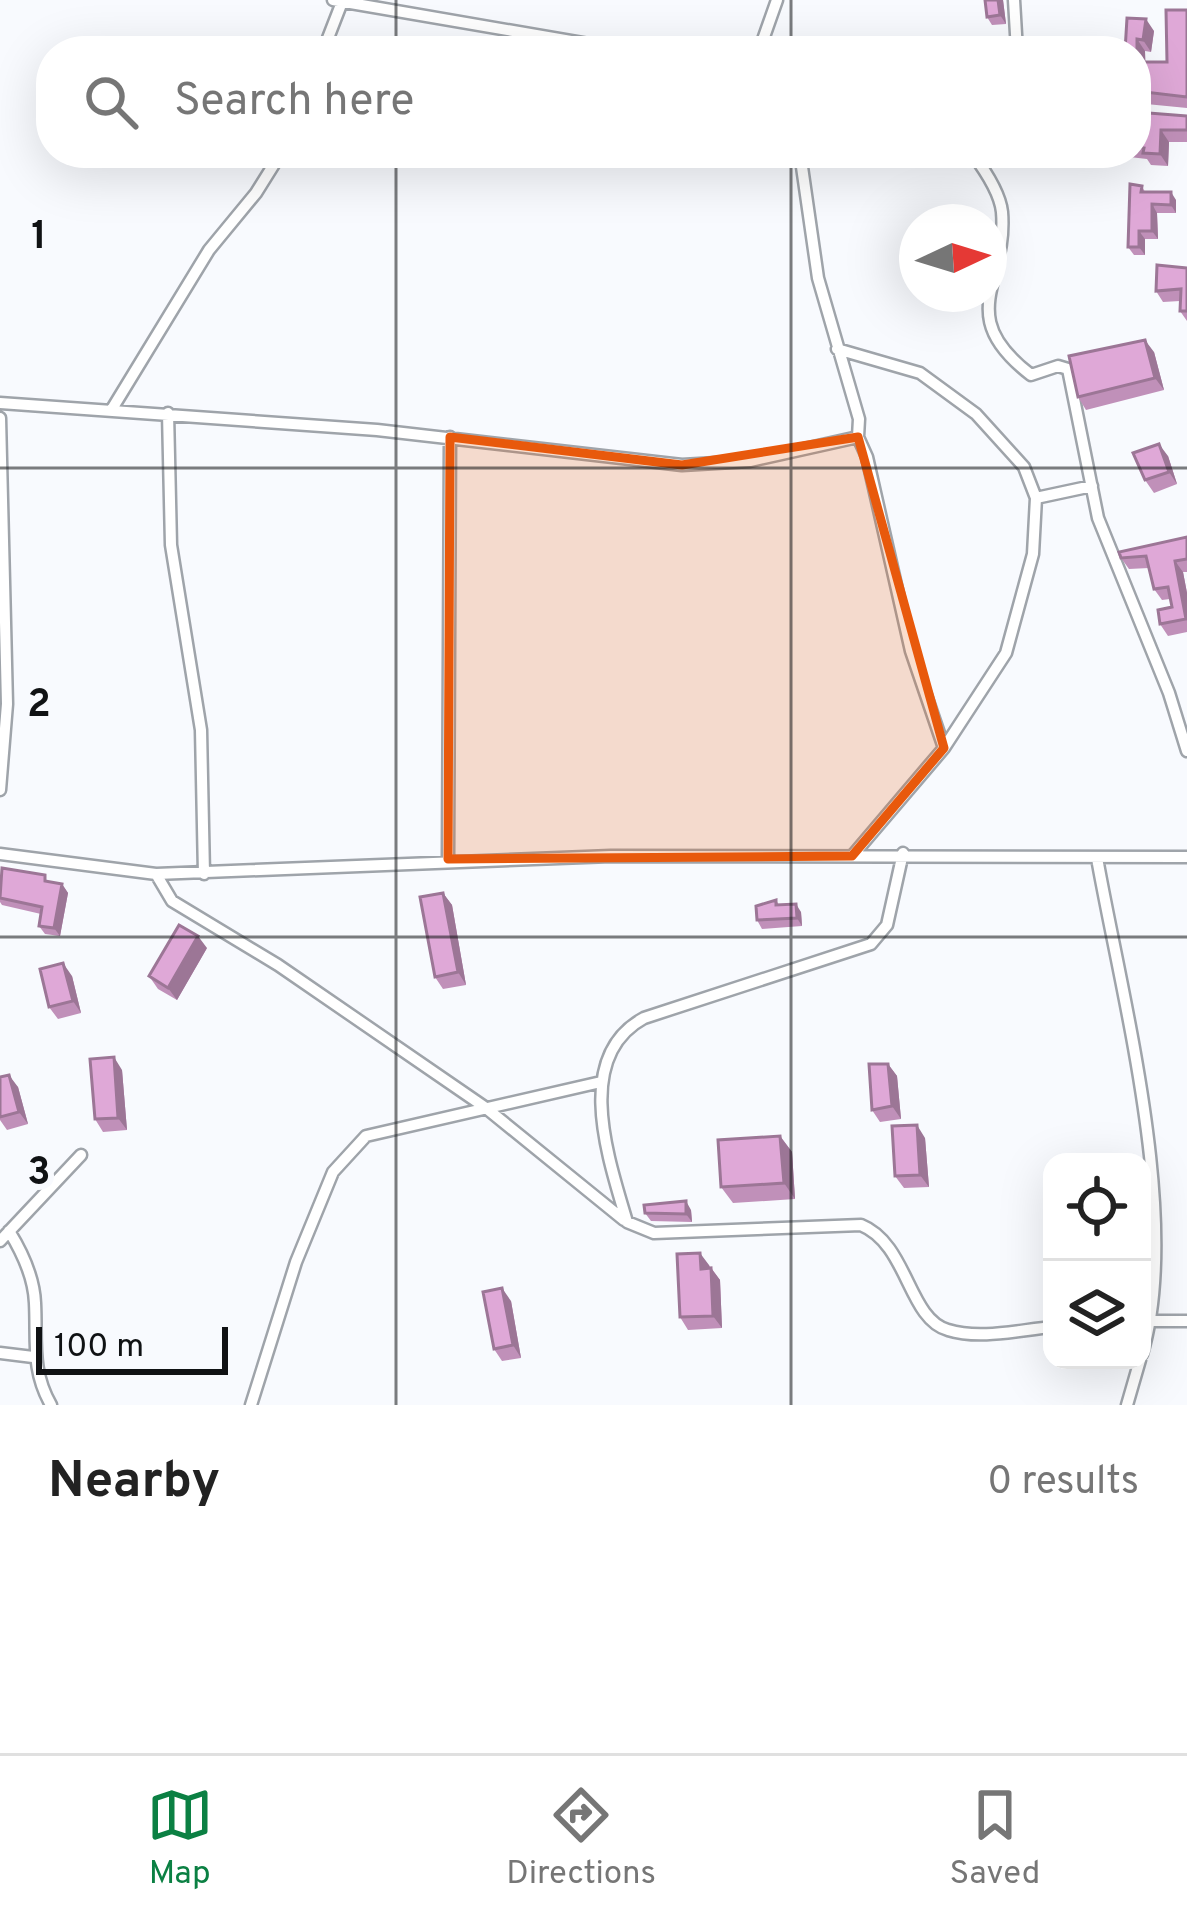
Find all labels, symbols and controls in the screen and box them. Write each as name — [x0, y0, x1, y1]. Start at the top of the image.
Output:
search box — [36, 36, 1151, 168]
icon: search — [78, 69, 144, 135]
text: Search here — [174, 74, 414, 131]
north arrow — [899, 204, 1007, 312]
text: 1 — [31, 214, 47, 263]
text: 2 — [27, 682, 51, 731]
text: 3 — [27, 1150, 51, 1199]
map controls — [1043, 1153, 1151, 1369]
button: locate — [1043, 1153, 1151, 1261]
button: layers — [1043, 1261, 1151, 1369]
scale bar — [36, 1321, 228, 1374]
text: 100 m — [54, 1327, 144, 1369]
text: Nearby — [48, 1451, 220, 1516]
text: 0 results — [987, 1459, 1139, 1508]
tab: Map — [147, 1782, 213, 1896]
tab: Directions — [506, 1782, 656, 1896]
tab: Saved — [950, 1782, 1040, 1896]

